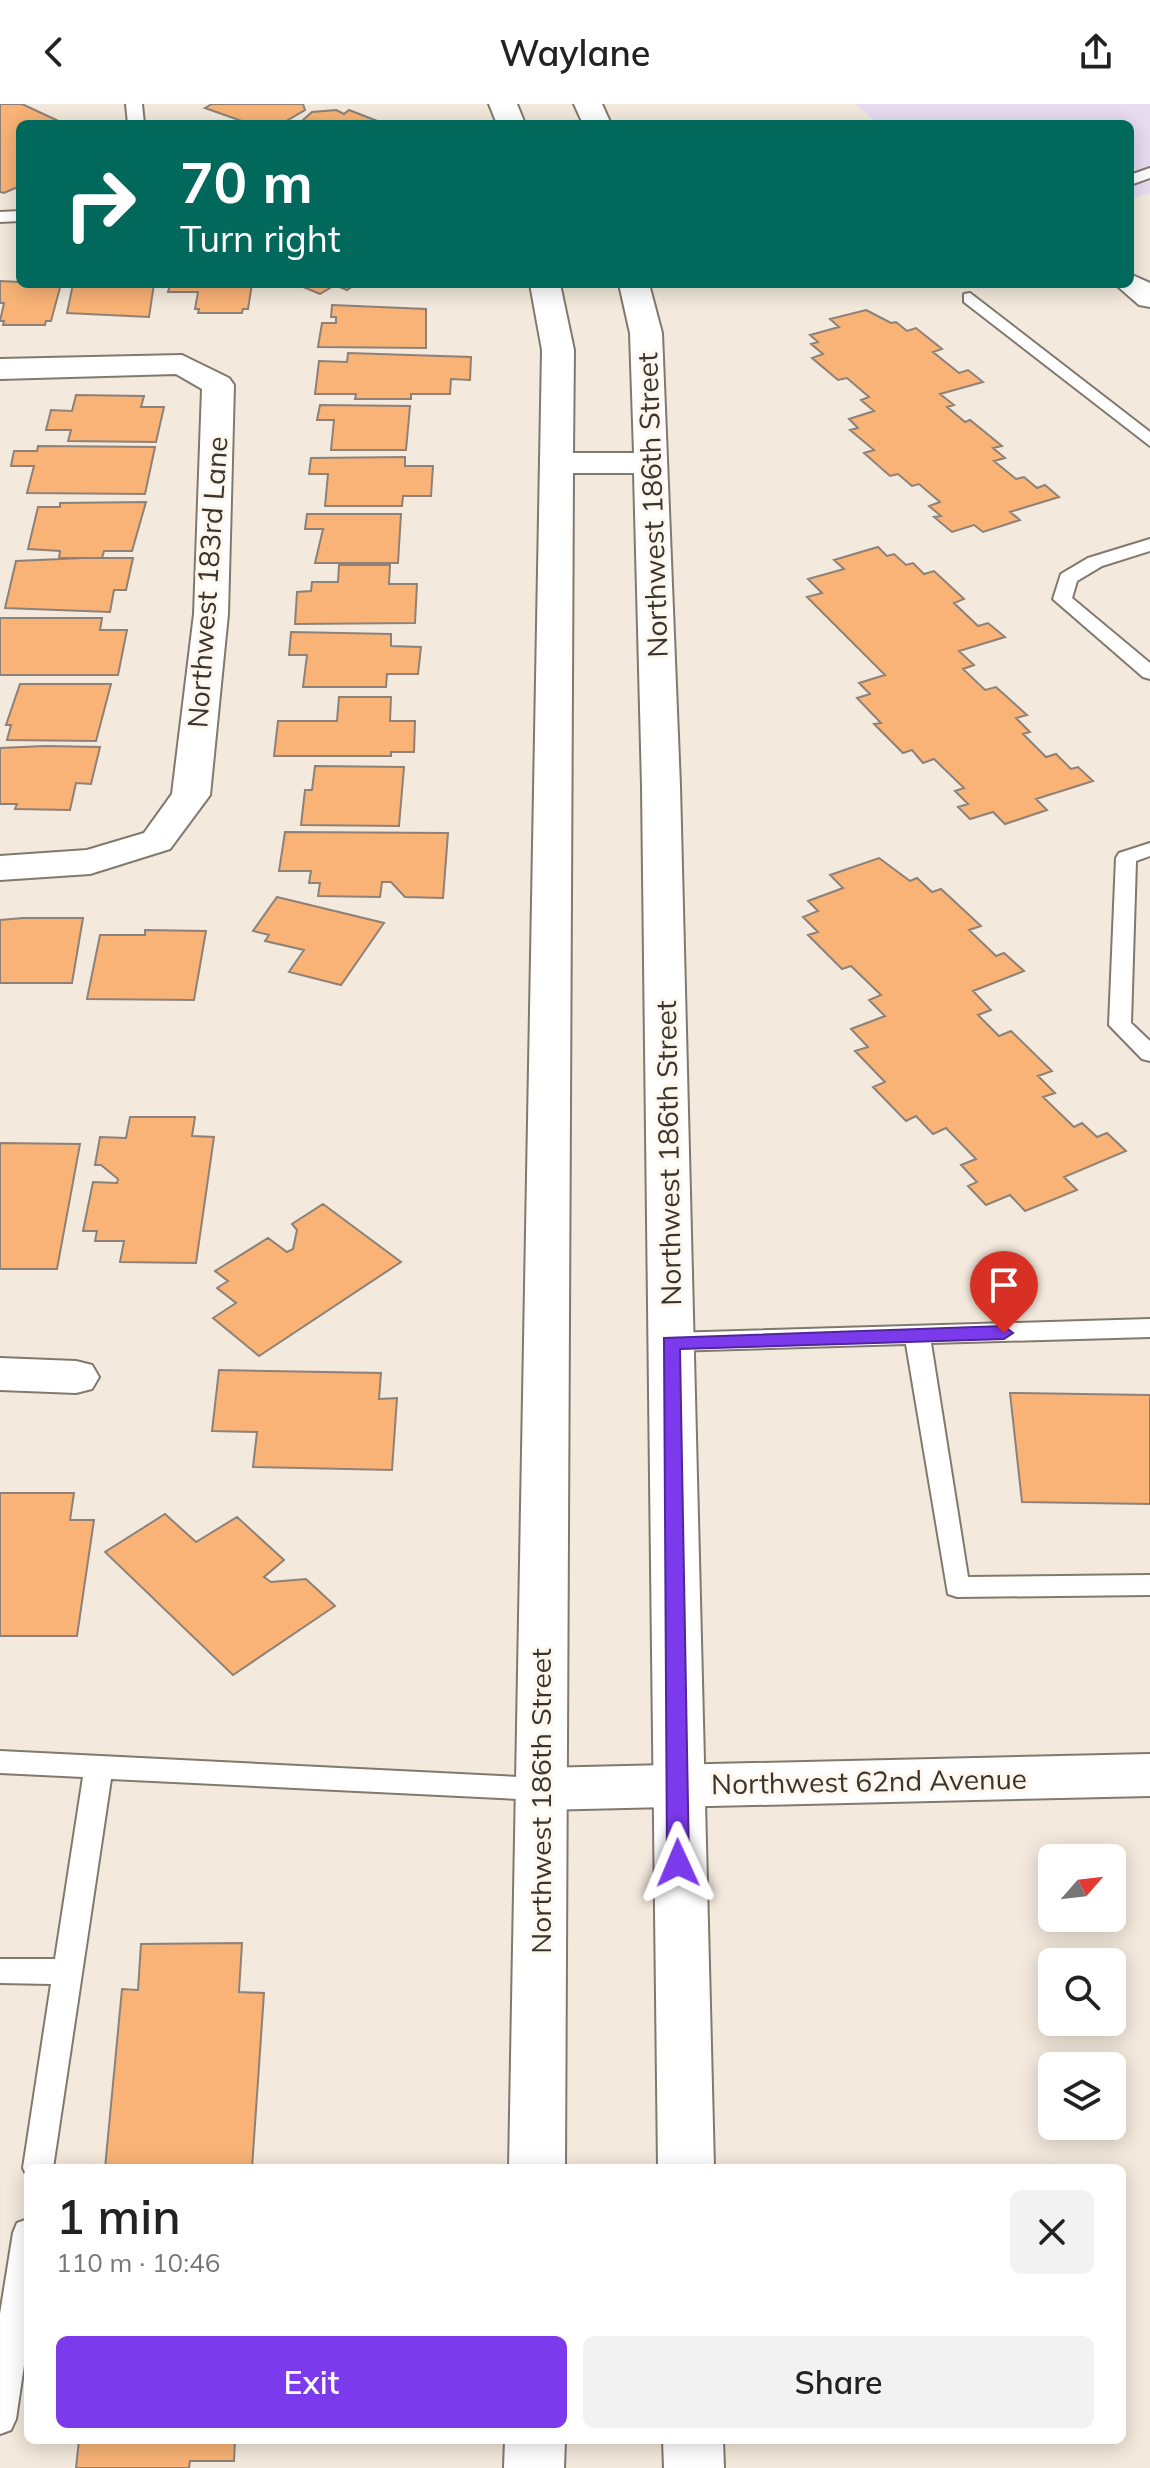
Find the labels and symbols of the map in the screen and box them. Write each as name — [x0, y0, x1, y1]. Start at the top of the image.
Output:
street label: Northwest 186th Street — [629, 352, 675, 658]
street label: Northwest 183rd Lane — [179, 435, 235, 729]
street label: Northwest 186th Street — [648, 1000, 688, 1306]
pin — [970, 1251, 1038, 1333]
street label: Northwest 186th Street — [523, 1648, 558, 1954]
street label: Northwest 62nd Avenue — [711, 1761, 1027, 1801]
position arrow — [636, 1821, 720, 1905]
north arrow — [1038, 1844, 1126, 1932]

